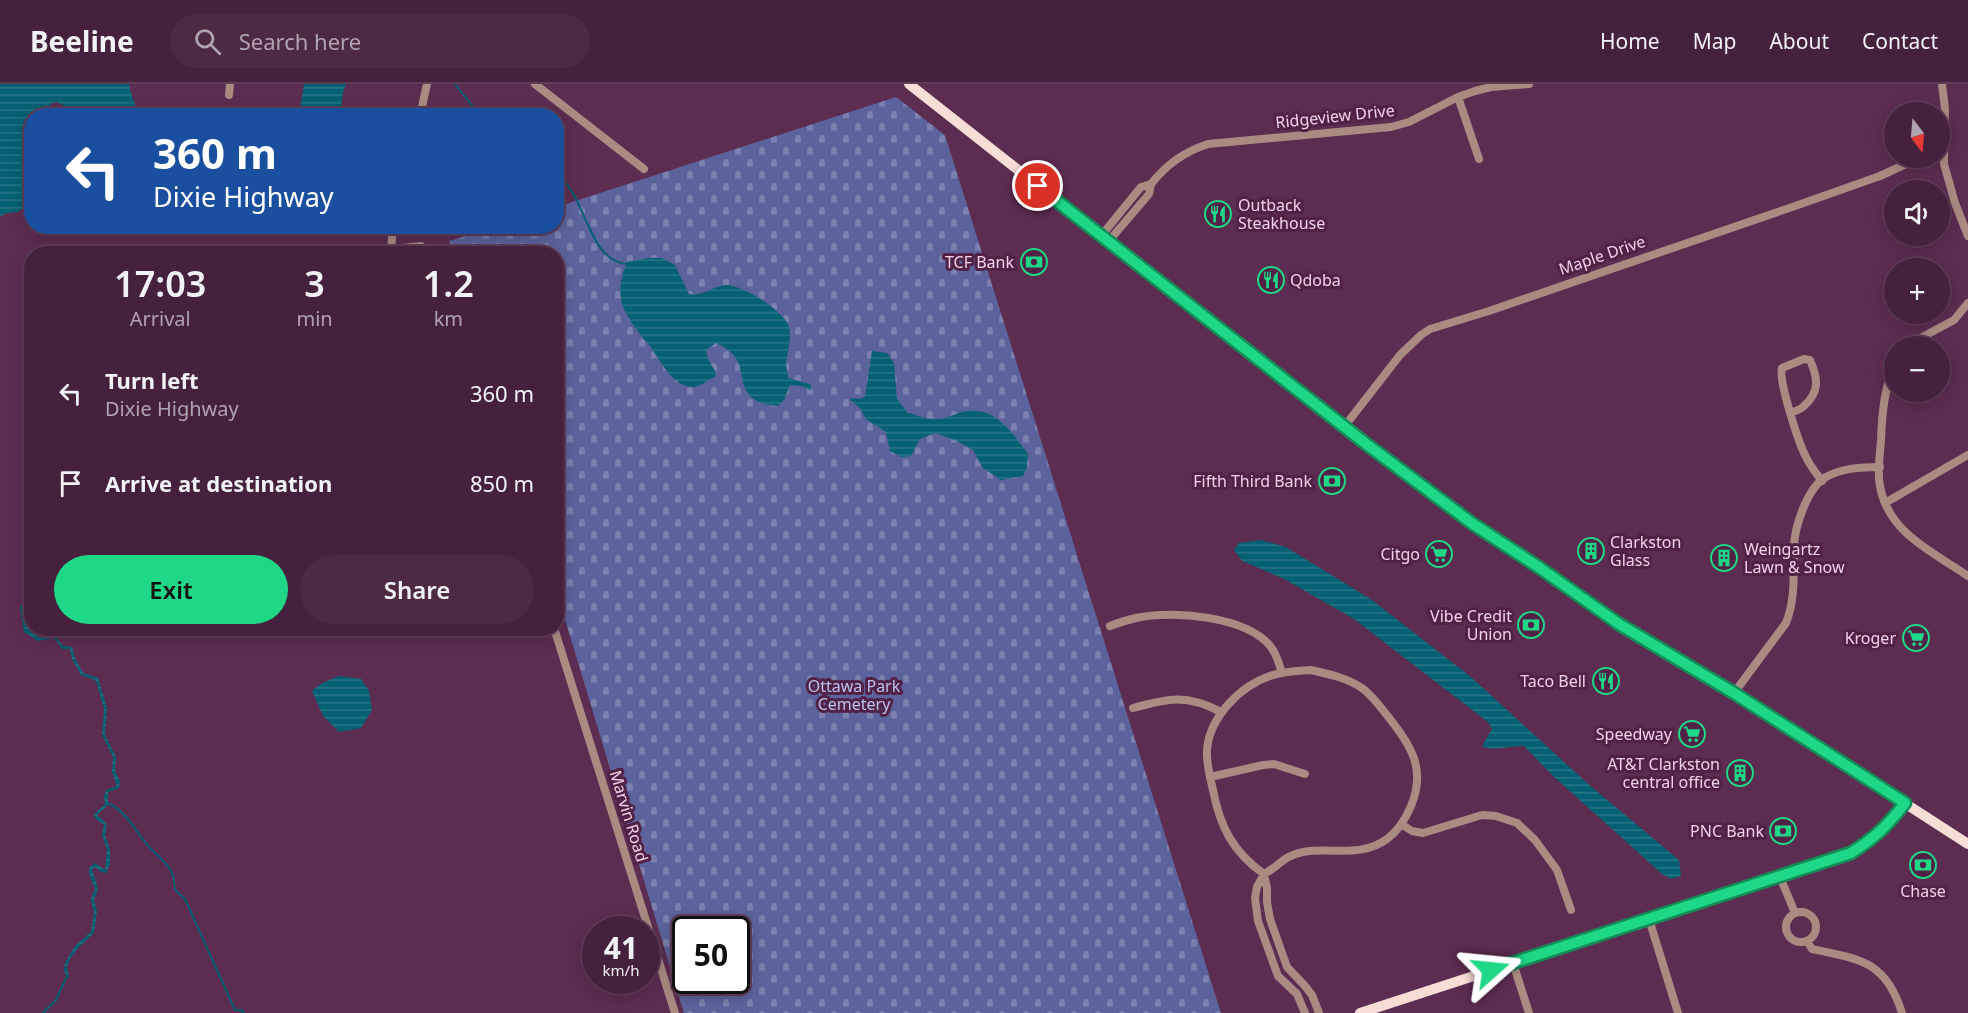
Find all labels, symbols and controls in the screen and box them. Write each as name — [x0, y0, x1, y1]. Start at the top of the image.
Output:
search box — [170, 14, 590, 68]
text: Beeline — [30, 22, 134, 60]
icon: search — [191, 25, 224, 58]
text: Search here — [239, 26, 361, 56]
text: Home — [1600, 27, 1660, 55]
text: Map — [1693, 27, 1736, 55]
text: About — [1769, 27, 1829, 55]
text: Contact — [1862, 27, 1938, 55]
street label: Ridgeview Drive — [1274, 99, 1396, 133]
north arrow — [1884, 102, 1950, 168]
map controls — [1884, 102, 1950, 402]
text: 360 m — [153, 124, 277, 181]
icon: left — [54, 132, 132, 210]
pin — [1012, 160, 1063, 211]
icon: arrive — [1021, 169, 1054, 202]
text: Dixie Highway — [153, 178, 334, 215]
button: sound — [1884, 180, 1950, 246]
place label: Outback Steakhouse — [1238, 194, 1325, 234]
restaurant icon: Outback Steakhouse — [1203, 199, 1233, 229]
street label: Maple Drive — [1556, 230, 1648, 280]
bank icon: TCF Bank — [1019, 247, 1049, 277]
place label: TCF Bank — [945, 251, 1014, 273]
button: + — [1884, 258, 1950, 324]
text: 17:03 — [114, 259, 206, 308]
text: 3 — [304, 259, 325, 308]
text: 1.2 — [423, 259, 474, 308]
restaurant icon: Qdoba — [1256, 265, 1286, 295]
place label: Qdoba — [1290, 269, 1341, 291]
text: Arrival — [130, 305, 191, 332]
text: min — [296, 305, 333, 332]
text: km — [434, 305, 463, 332]
button: − — [1884, 336, 1950, 402]
text: Turn left — [105, 365, 199, 395]
icon: left — [54, 377, 87, 410]
text: 360 m — [470, 378, 534, 408]
text: Dixie Highway — [105, 395, 239, 422]
bank icon: Fifth Third Bank — [1317, 466, 1347, 496]
icon: arrive — [54, 467, 87, 500]
text: Arrive at destination — [105, 468, 332, 498]
text: 850 m — [470, 468, 534, 498]
place label: Fifth Third Bank — [1193, 470, 1312, 492]
place label: Clarkston Glass — [1610, 531, 1681, 571]
building icon: Clarkston Glass — [1576, 536, 1606, 566]
place label: Weingartz Lawn & Snow — [1744, 538, 1845, 578]
supermarket icon: Citgo — [1424, 539, 1454, 569]
place label: Citgo — [1380, 543, 1420, 565]
building icon: Weingartz Lawn & Snow — [1709, 543, 1739, 573]
button: Exit — [54, 555, 288, 624]
button: Share — [300, 555, 534, 624]
place label: Vibe Credit Union — [1430, 605, 1512, 645]
bank icon: Vibe Credit Union — [1516, 610, 1546, 640]
supermarket icon: Kroger — [1901, 623, 1931, 653]
place label: Kroger — [1845, 627, 1896, 649]
restaurant icon: Taco Bell — [1591, 666, 1621, 696]
place label: Taco Bell — [1520, 670, 1586, 692]
park label: Ottawa Park Cemetery — [808, 675, 901, 715]
supermarket icon: Speedway — [1677, 719, 1707, 749]
place label: Speedway — [1596, 723, 1673, 745]
place label: AT&T Clarkston central office — [1607, 753, 1720, 793]
building icon: AT&T Clarkston central office — [1725, 758, 1755, 788]
street label: Marvin Road — [605, 767, 653, 865]
bank icon: PNC Bank — [1768, 816, 1798, 846]
place label: PNC Bank — [1690, 820, 1764, 842]
bank icon: Chase — [1908, 850, 1938, 880]
place label: Chase — [1900, 880, 1946, 902]
speed limit sign: 50 — [672, 916, 750, 994]
text: 41 — [604, 927, 638, 968]
position arrow — [1459, 938, 1523, 1002]
text: km/h — [603, 960, 639, 980]

